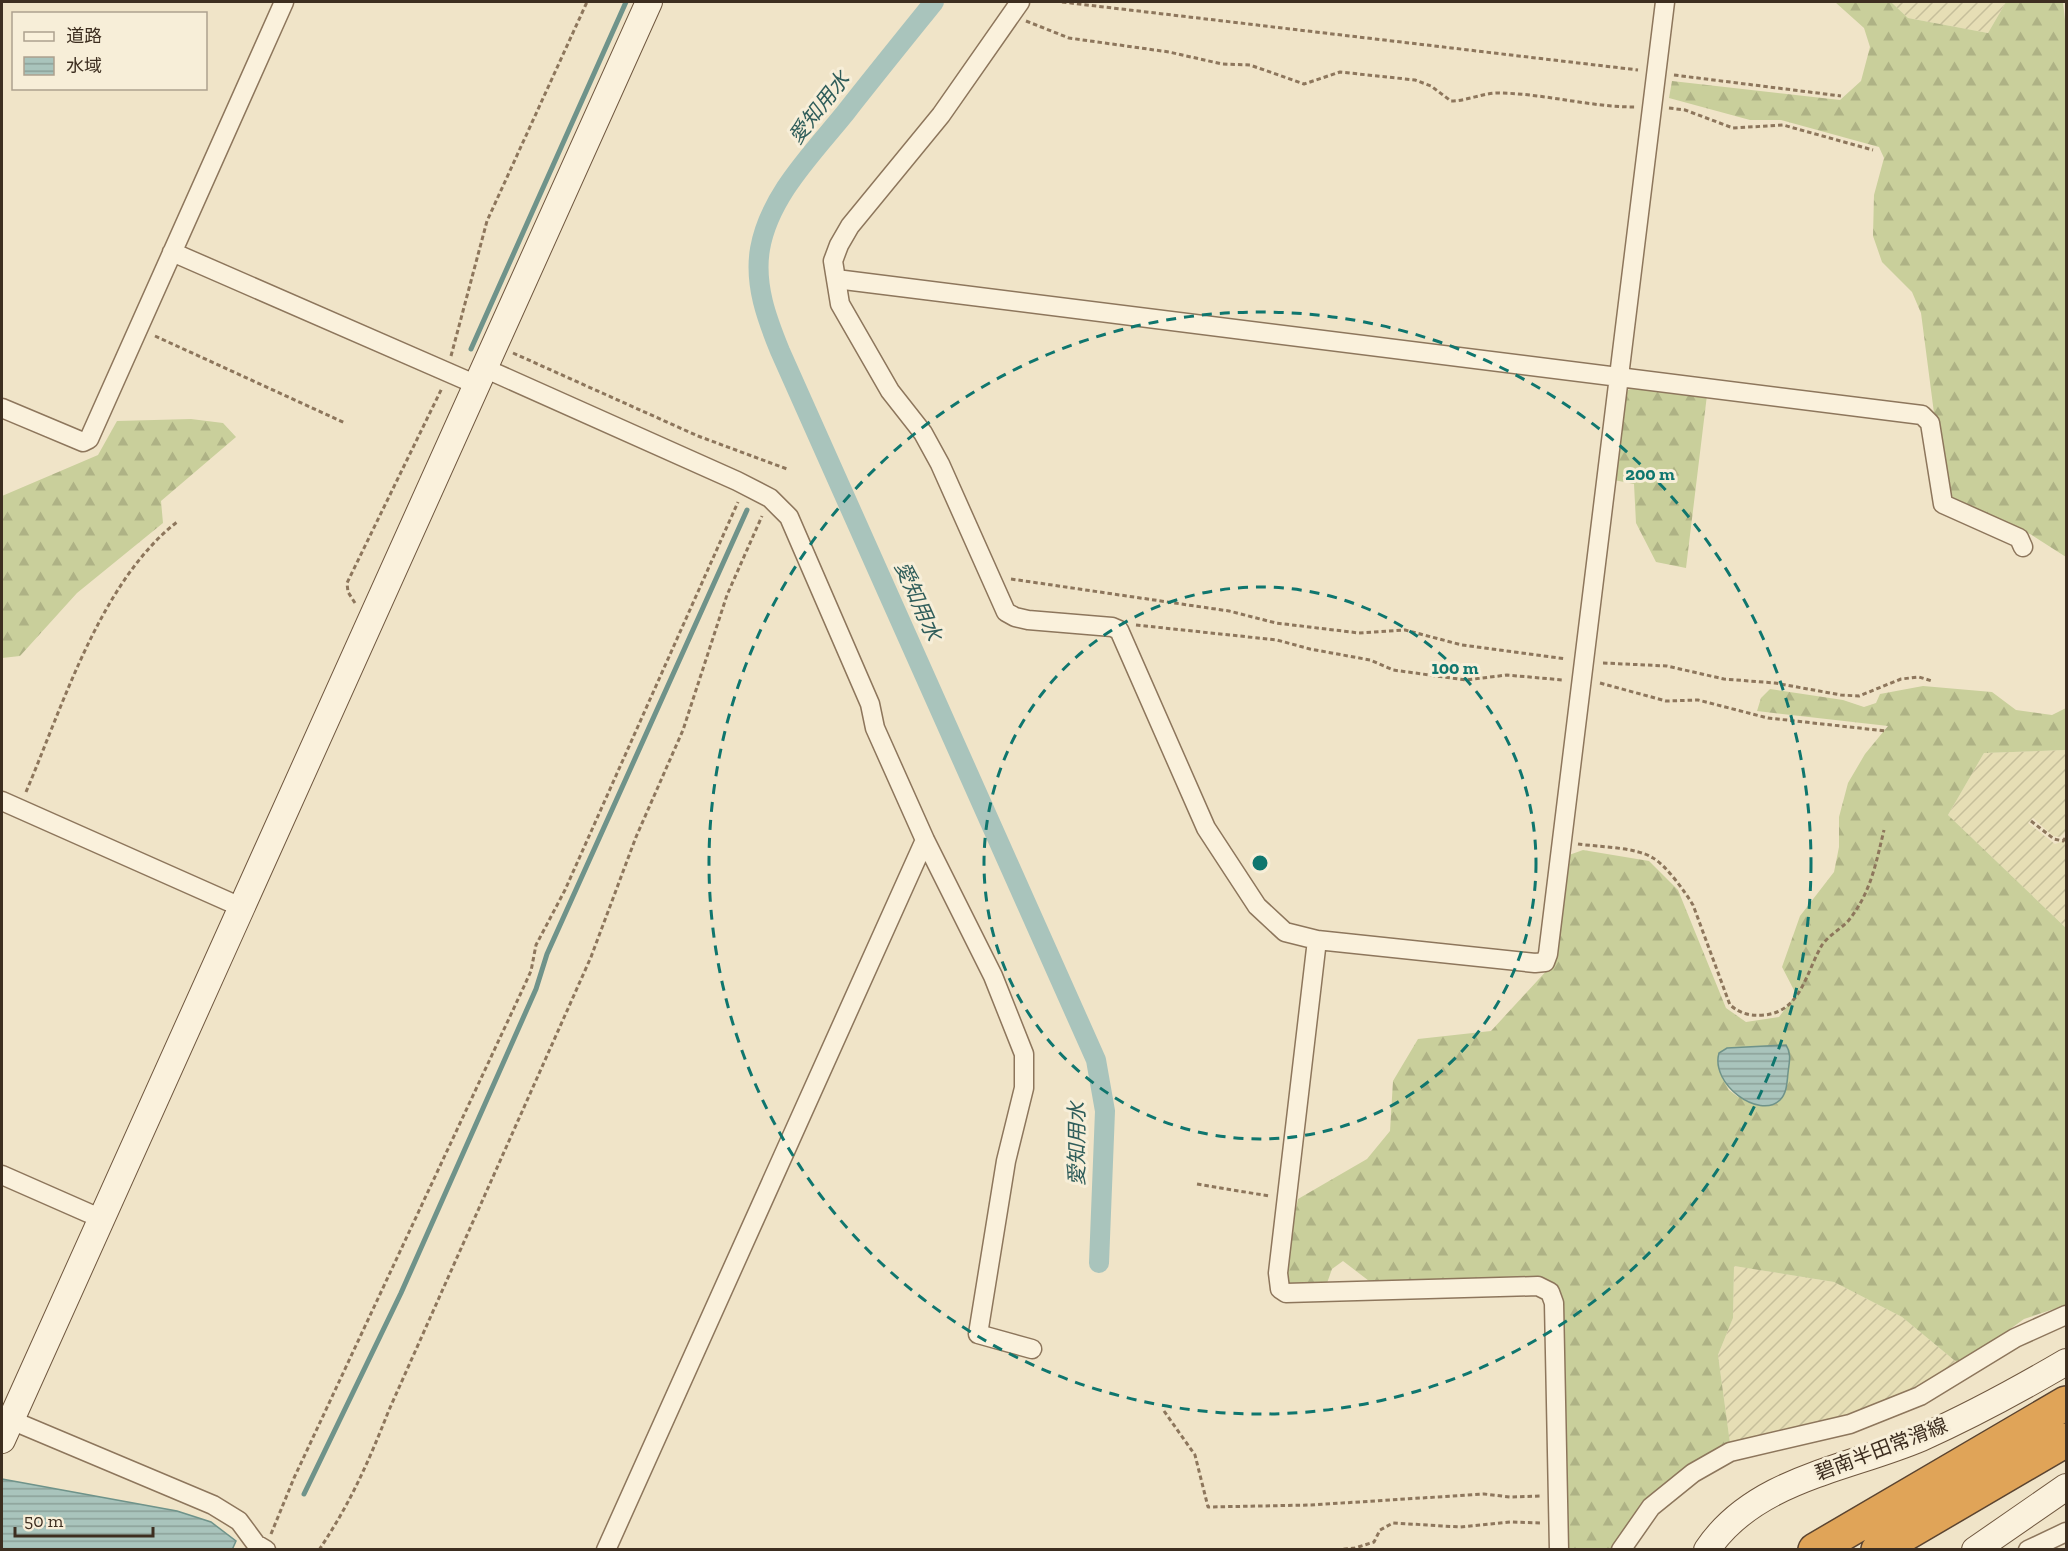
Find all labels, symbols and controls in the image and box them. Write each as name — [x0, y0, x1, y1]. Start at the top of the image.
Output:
legend — [12, 12, 207, 90]
text: 道路 — [66, 25, 102, 47]
text: 水域 — [66, 55, 102, 77]
water label: 愛知用水 — [783, 65, 856, 148]
text: 200 m — [1625, 463, 1675, 485]
water label: 愛知用水 — [890, 557, 948, 646]
text: 100 m — [1431, 657, 1479, 679]
centre of rings — [1250, 853, 1270, 873]
water label: 愛知用水 — [1064, 1100, 1089, 1186]
street label: 碧南半田常滑線 — [1811, 1413, 1951, 1485]
scale bar — [15, 1500, 153, 1538]
text: 50 m — [24, 1510, 64, 1532]

